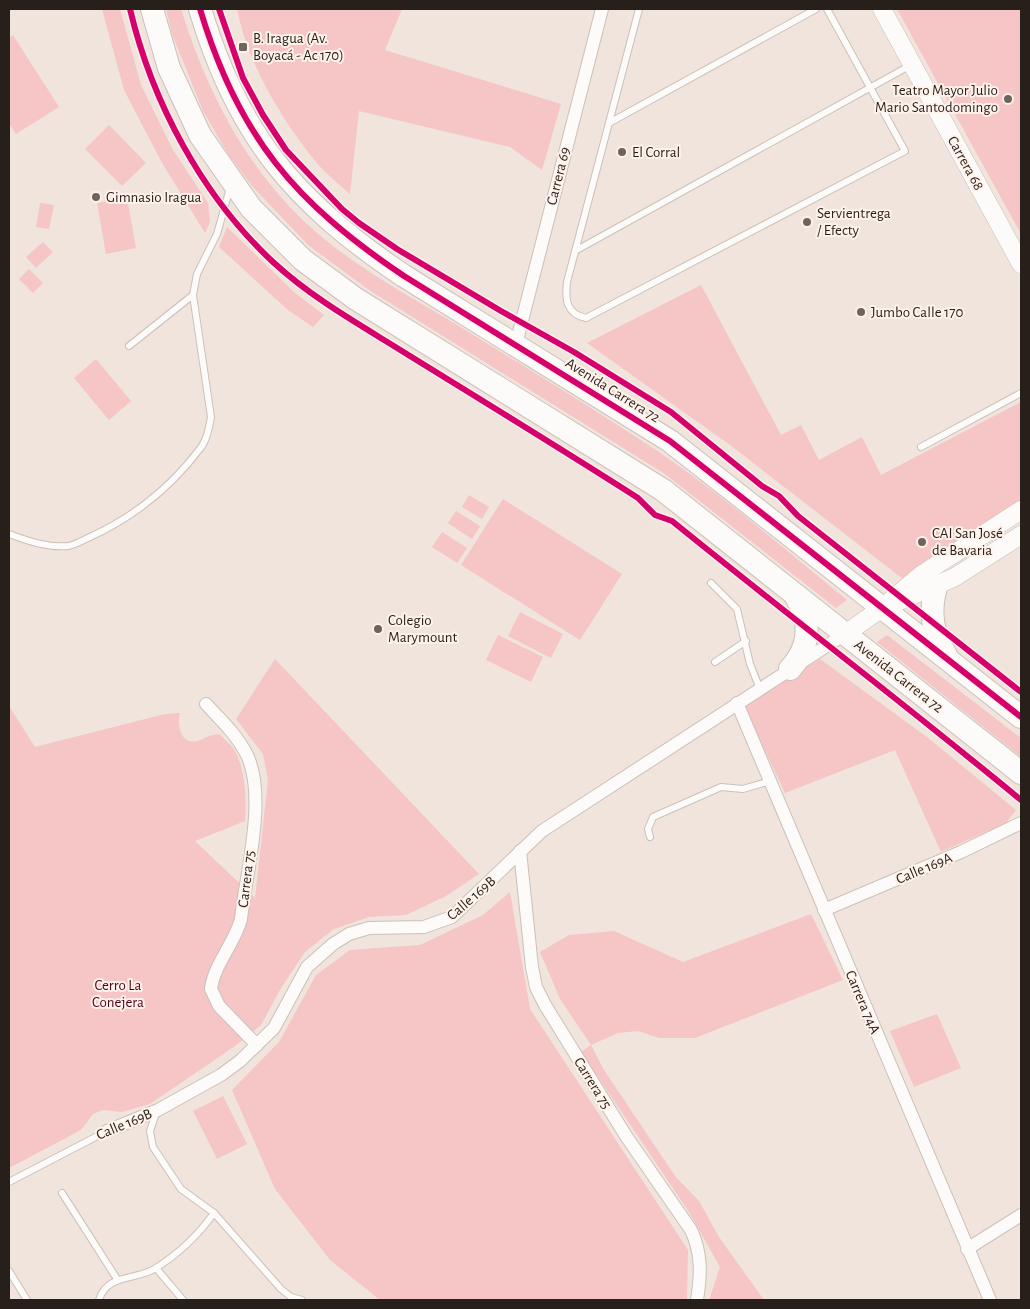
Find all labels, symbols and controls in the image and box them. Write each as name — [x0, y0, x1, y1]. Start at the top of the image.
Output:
place label: B. Iragua (Av. Boyacá - Ac 170) — [253, 31, 344, 63]
marker: B. Iragua (Av. Boyacá - Ac 170) — [237, 41, 249, 53]
place label: Teatro Mayor Julio Mario Santodomingo — [875, 83, 998, 115]
marker: Teatro Mayor Julio Mario Santodomingo — [1002, 93, 1014, 105]
street label: Carrera 68 — [945, 134, 987, 193]
place label: El Corral — [632, 145, 680, 160]
street label: Carrera 69 — [544, 146, 573, 207]
marker: El Corral — [616, 146, 628, 158]
place label: Gimnasio Iragua — [106, 190, 202, 205]
marker: Gimnasio Iragua — [90, 191, 102, 203]
place label: Servientrega / Efecty — [817, 206, 891, 238]
marker: Servientrega / Efecty — [801, 216, 813, 228]
place label: Jumbo Calle 170 — [871, 305, 963, 320]
marker: Jumbo Calle 170 — [855, 306, 867, 318]
street label: Avenida Carrera 72 — [563, 355, 663, 426]
place label: CAI San José de Bavaria — [932, 526, 1003, 558]
marker: CAI San José de Bavaria — [916, 536, 928, 548]
place label: Colegio Marymount — [388, 613, 458, 645]
marker: Colegio Marymount — [372, 623, 384, 635]
street label: Avenida Carrera 72 — [851, 637, 946, 716]
street label: Carrera 75 — [236, 849, 257, 909]
street label: Calle 169A — [894, 850, 955, 887]
street label: Calle 169B — [444, 873, 498, 923]
street label: Carrera 74A — [842, 968, 883, 1036]
park label: Cerro La Conejera — [92, 978, 144, 1010]
street label: Carrera 75 — [571, 1055, 614, 1112]
street label: Calle 169B — [94, 1106, 154, 1143]

